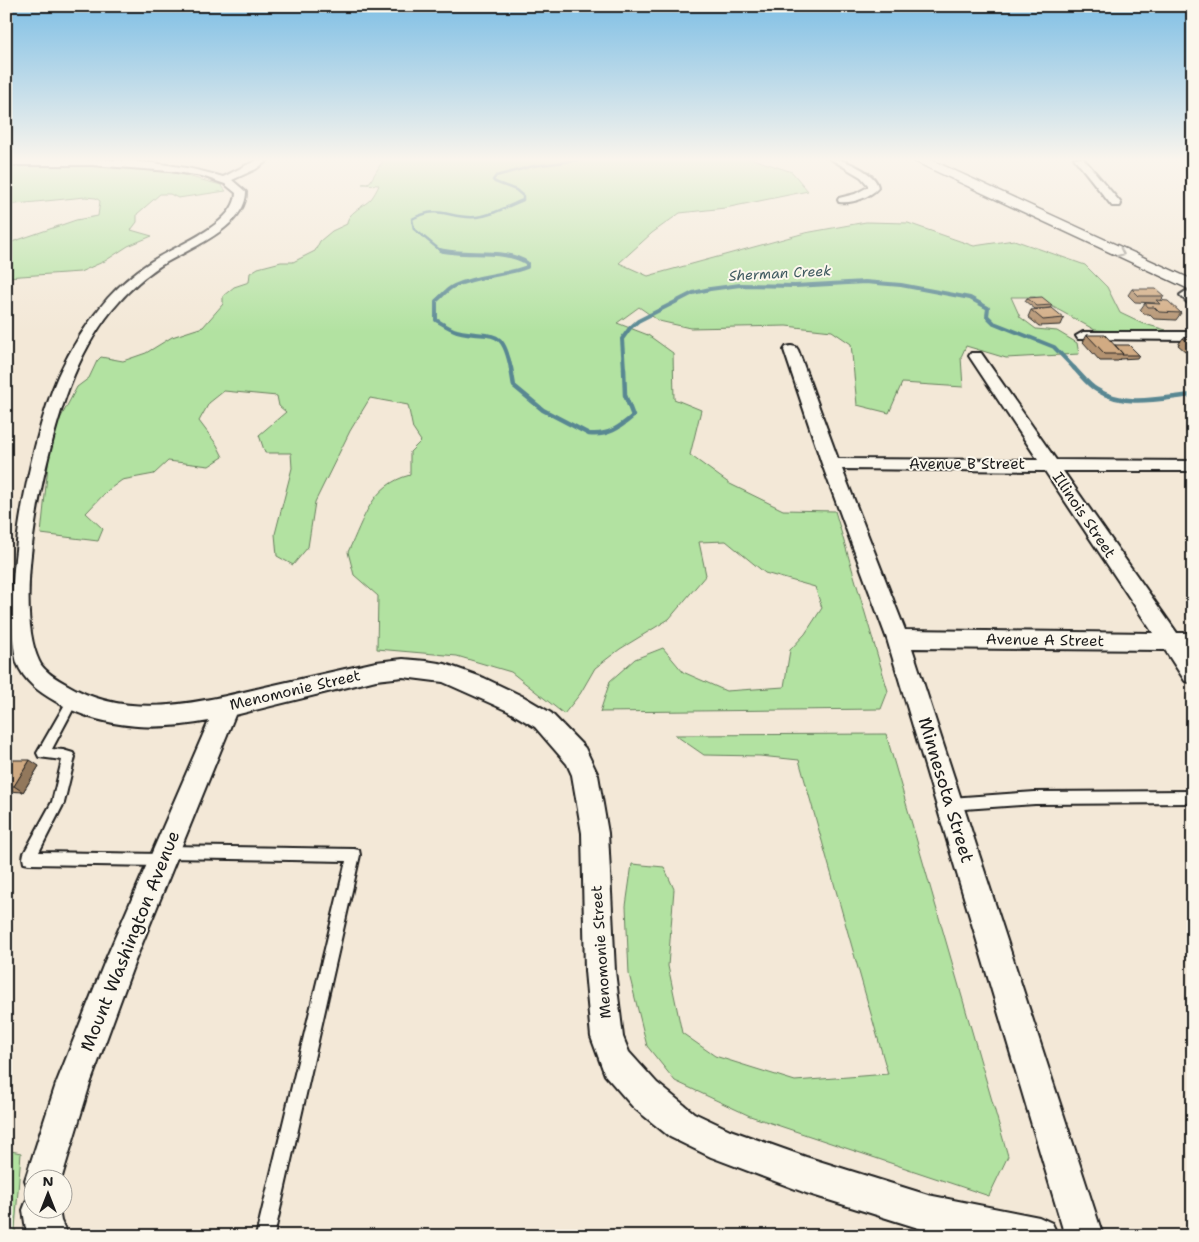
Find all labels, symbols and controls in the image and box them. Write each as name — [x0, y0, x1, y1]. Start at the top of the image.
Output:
one-way arrow — [1116, 247, 1125, 258]
water label: Sherman Creek — [728, 261, 832, 285]
street label: Avenue B Street — [909, 454, 1025, 474]
street label: Illinois Street — [1048, 468, 1120, 562]
street label: Avenue A Street — [986, 629, 1104, 651]
street label: Menomonie Street — [228, 665, 362, 715]
street label: Minnesota Street — [912, 714, 980, 866]
street label: Mount Washington Avenue — [75, 827, 185, 1055]
street label: Menomonie Street — [586, 885, 616, 1019]
north arrow — [22, 1170, 72, 1220]
text: N — [42, 1172, 54, 1190]

